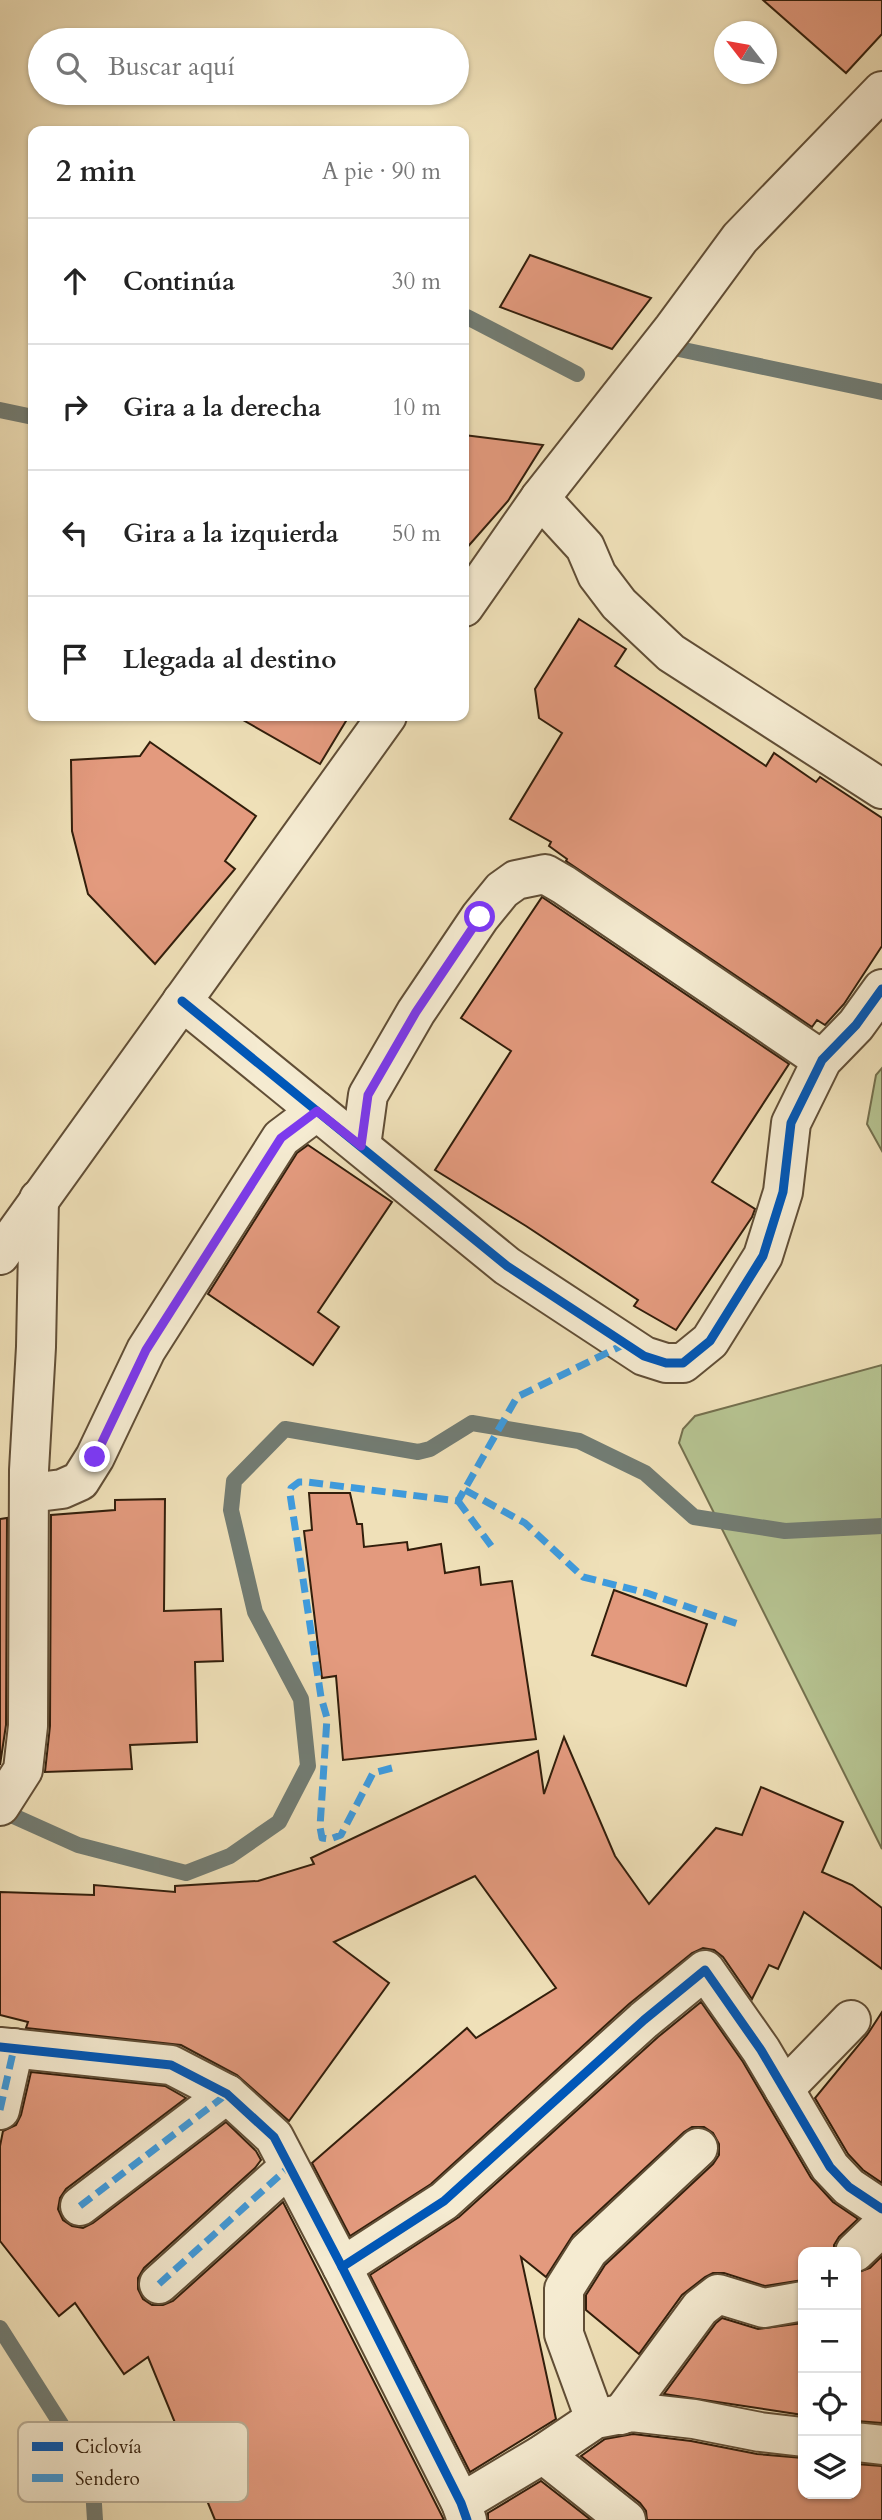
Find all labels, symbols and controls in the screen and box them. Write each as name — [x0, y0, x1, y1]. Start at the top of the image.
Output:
north arrow — [714, 21, 777, 84]
search box — [28, 28, 469, 105]
icon: search — [52, 48, 90, 86]
text: Buscar aquí — [108, 49, 235, 84]
text: 2 min — [56, 151, 136, 192]
text: A pie · 90 m — [322, 156, 441, 187]
icon: ahead — [56, 262, 94, 300]
text: Continúa — [123, 264, 235, 299]
text: 30 m — [392, 266, 441, 297]
icon: right — [56, 388, 94, 426]
text: Gira a la derecha — [123, 390, 321, 425]
text: 10 m — [392, 392, 441, 423]
icon: left — [56, 514, 94, 552]
text: Gira a la izquierda — [123, 516, 339, 551]
text: 50 m — [392, 518, 441, 549]
icon: arrive — [56, 640, 94, 678]
text: Llegada al destino — [123, 642, 337, 677]
route start — [464, 901, 495, 932]
route end — [79, 1441, 110, 1472]
map controls — [798, 2247, 861, 2499]
button: + — [798, 2247, 861, 2310]
button: − — [798, 2310, 861, 2373]
button: locate — [798, 2373, 861, 2436]
legend — [18, 2422, 248, 2502]
text: Ciclovía — [75, 2434, 142, 2460]
button: layers — [798, 2436, 861, 2499]
text: Sendero — [75, 2466, 140, 2492]

